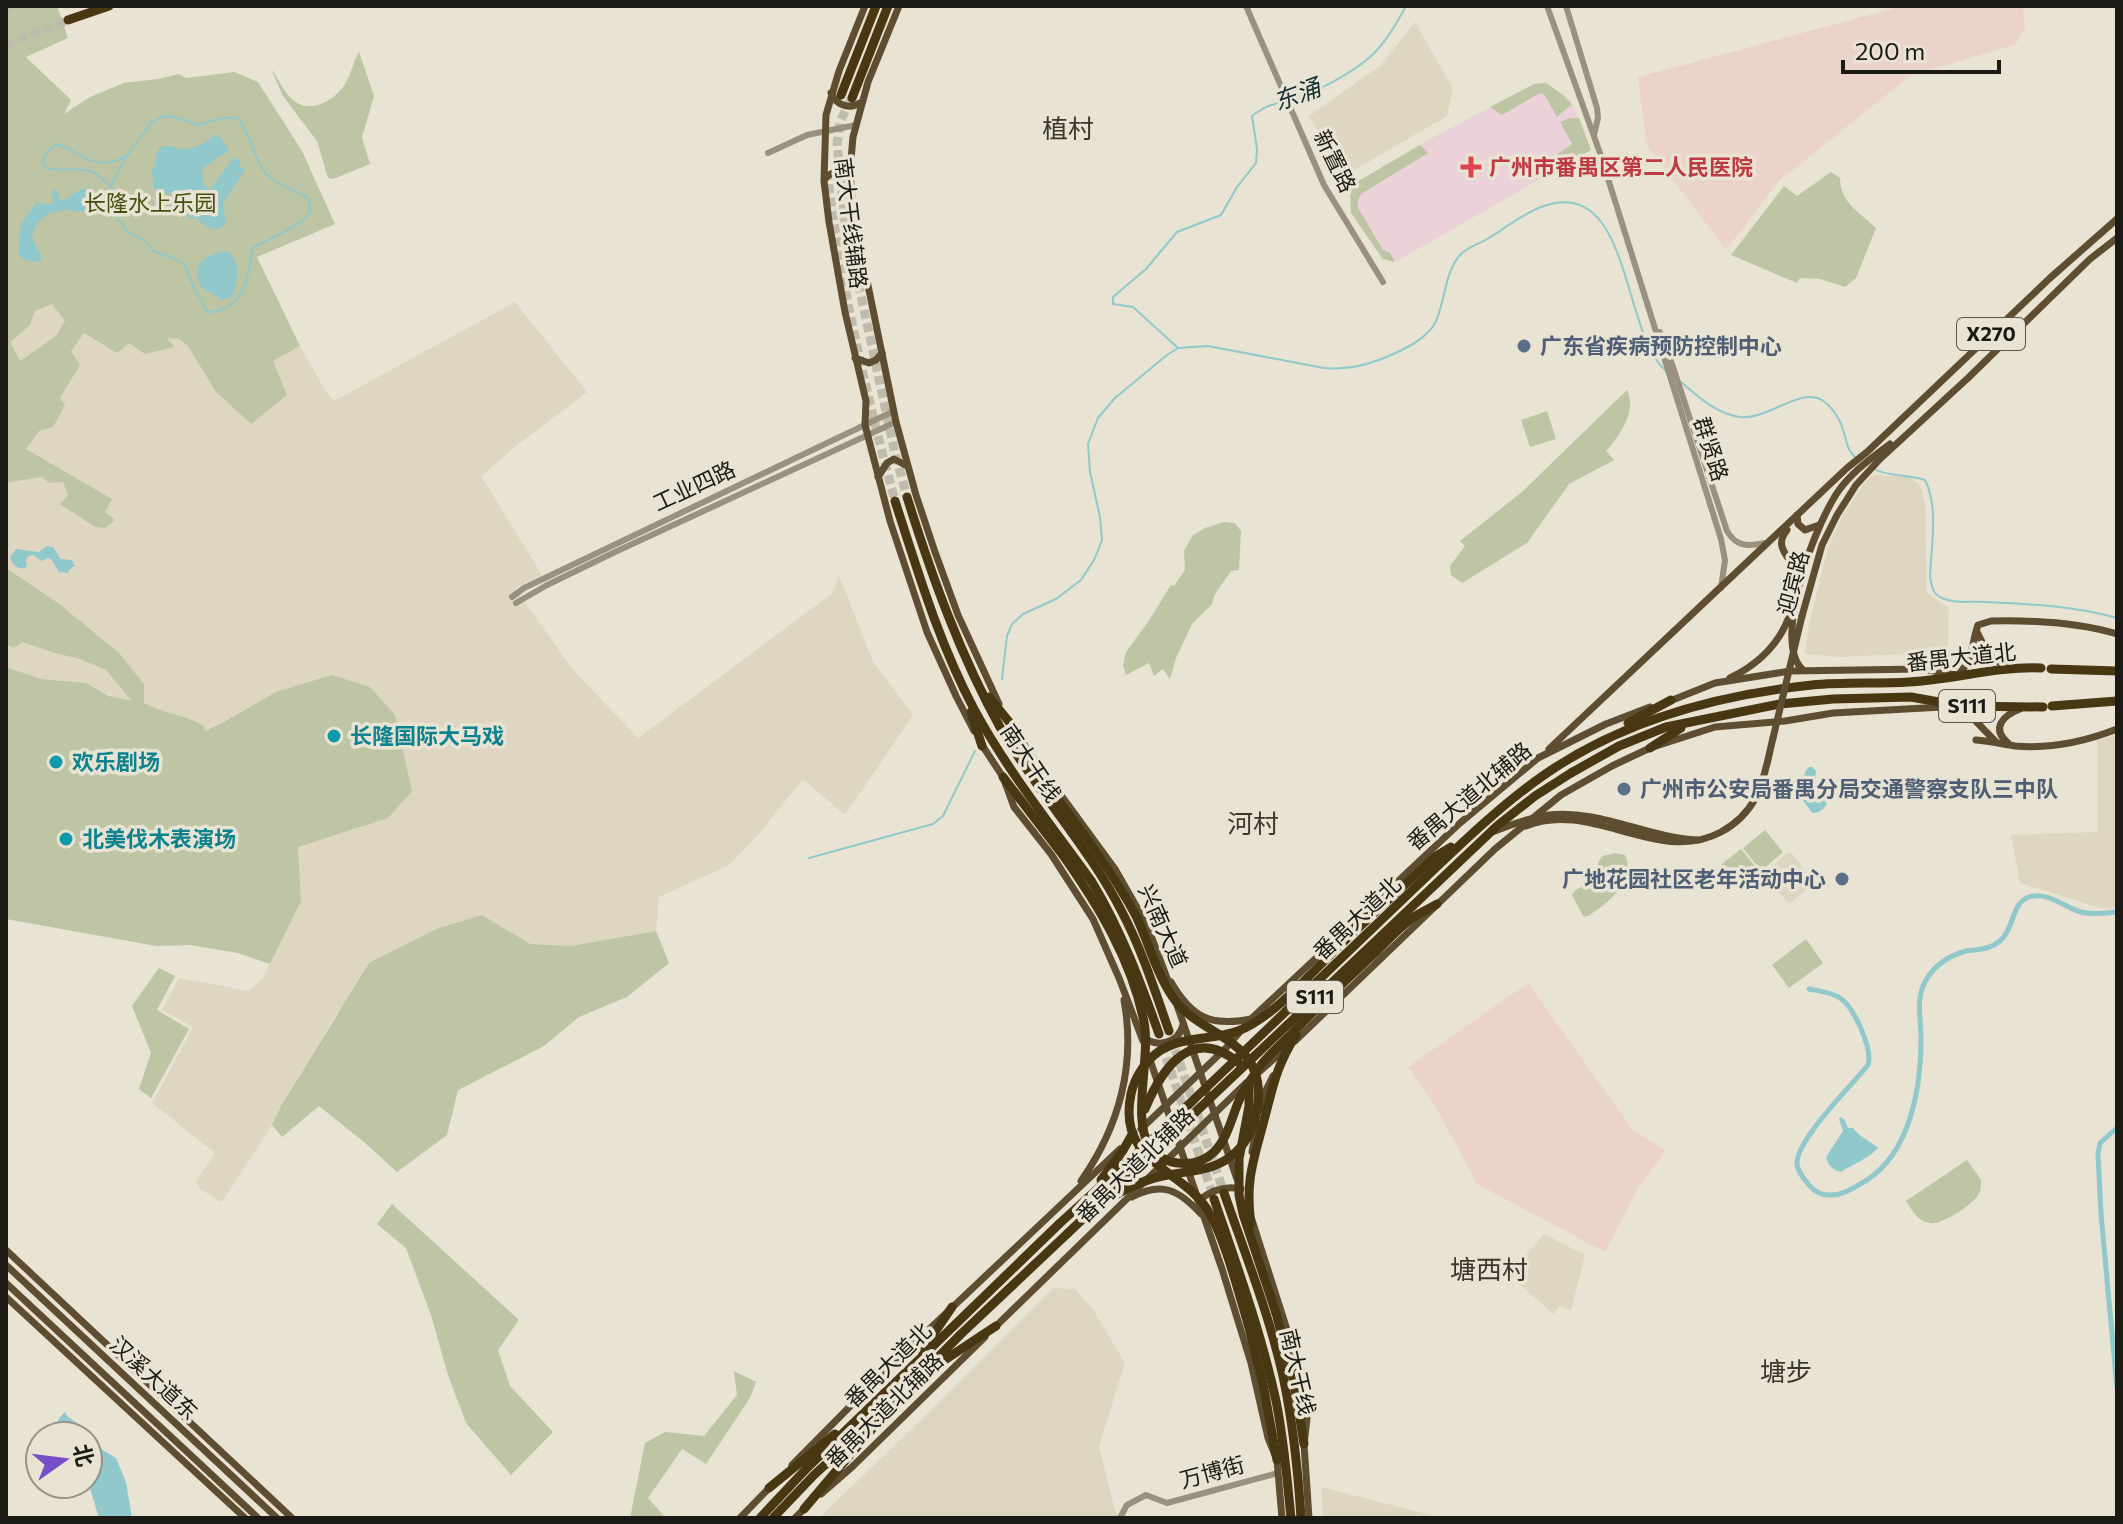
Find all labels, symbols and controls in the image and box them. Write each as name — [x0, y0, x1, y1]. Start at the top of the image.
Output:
scale bar — [1843, 24, 1999, 74]
text: 200 m — [1855, 36, 1925, 65]
water label: 东涌 — [1269, 71, 1327, 115]
district label: 植村 — [1042, 112, 1094, 143]
street label: 新置路 — [1309, 125, 1362, 196]
place label: 广州市番禺区第二人民医院 — [1489, 153, 1753, 180]
street label: 南大干线辅路 — [830, 156, 873, 290]
marker: 广州市番禺区第二人民医院 — [1460, 156, 1482, 178]
park label: 长隆水上乐园 — [84, 189, 216, 216]
road number: X270 — [1957, 318, 2025, 350]
place label: 广东省疾病预防控制中心 — [1540, 332, 1782, 359]
marker: 广东省疾病预防控制中心 — [1515, 337, 1533, 355]
street label: 群贤路 — [1688, 413, 1735, 484]
street label: 工业四路 — [648, 455, 739, 516]
street label: 迎宾路 — [1771, 547, 1814, 618]
street label: 番禺大道北 — [1905, 637, 2017, 676]
road number: S111 — [1939, 690, 1995, 722]
street label: 南大干线 — [996, 719, 1067, 807]
place label: 长隆国际大马戏 — [350, 722, 504, 749]
marker: 长隆国际大马戏 — [325, 727, 343, 745]
street label: 番禺大道北辅路 — [1401, 736, 1536, 855]
place label: 欢乐剧场 — [72, 748, 160, 775]
marker: 欢乐剧场 — [47, 753, 65, 771]
place label: 广州市公安局番禺分局交通警察支队三中队 — [1640, 775, 2058, 802]
marker: 广州市公安局番禺分局交通警察支队三中队 — [1615, 780, 1633, 798]
district label: 河村 — [1227, 807, 1279, 838]
place label: 北美伐木表演场 — [82, 825, 236, 852]
marker: 北美伐木表演场 — [57, 830, 75, 848]
place label: 广地花园社区老年活动中心 — [1562, 865, 1826, 892]
street label: 番禺大道北 — [1307, 870, 1406, 965]
marker: 广地花园社区老年活动中心 — [1833, 870, 1851, 888]
street label: 兴南大道 — [1133, 880, 1194, 971]
road number: S111 — [1287, 981, 1343, 1013]
street label: 番禺大道北铺路 — [1070, 1101, 1199, 1228]
district label: 塘西村 — [1450, 1253, 1528, 1284]
street label: 番禺大道北 — [839, 1317, 937, 1413]
street label: 南大干线 — [1275, 1326, 1322, 1418]
street label: 汉溪大道东 — [105, 1330, 204, 1425]
street label: 番禺大道北辅路 — [819, 1346, 948, 1473]
district label: 塘步 — [1760, 1355, 1812, 1386]
north arrow — [24, 1420, 104, 1500]
text: 北 — [68, 1441, 100, 1469]
street label: 万博街 — [1176, 1450, 1247, 1493]

